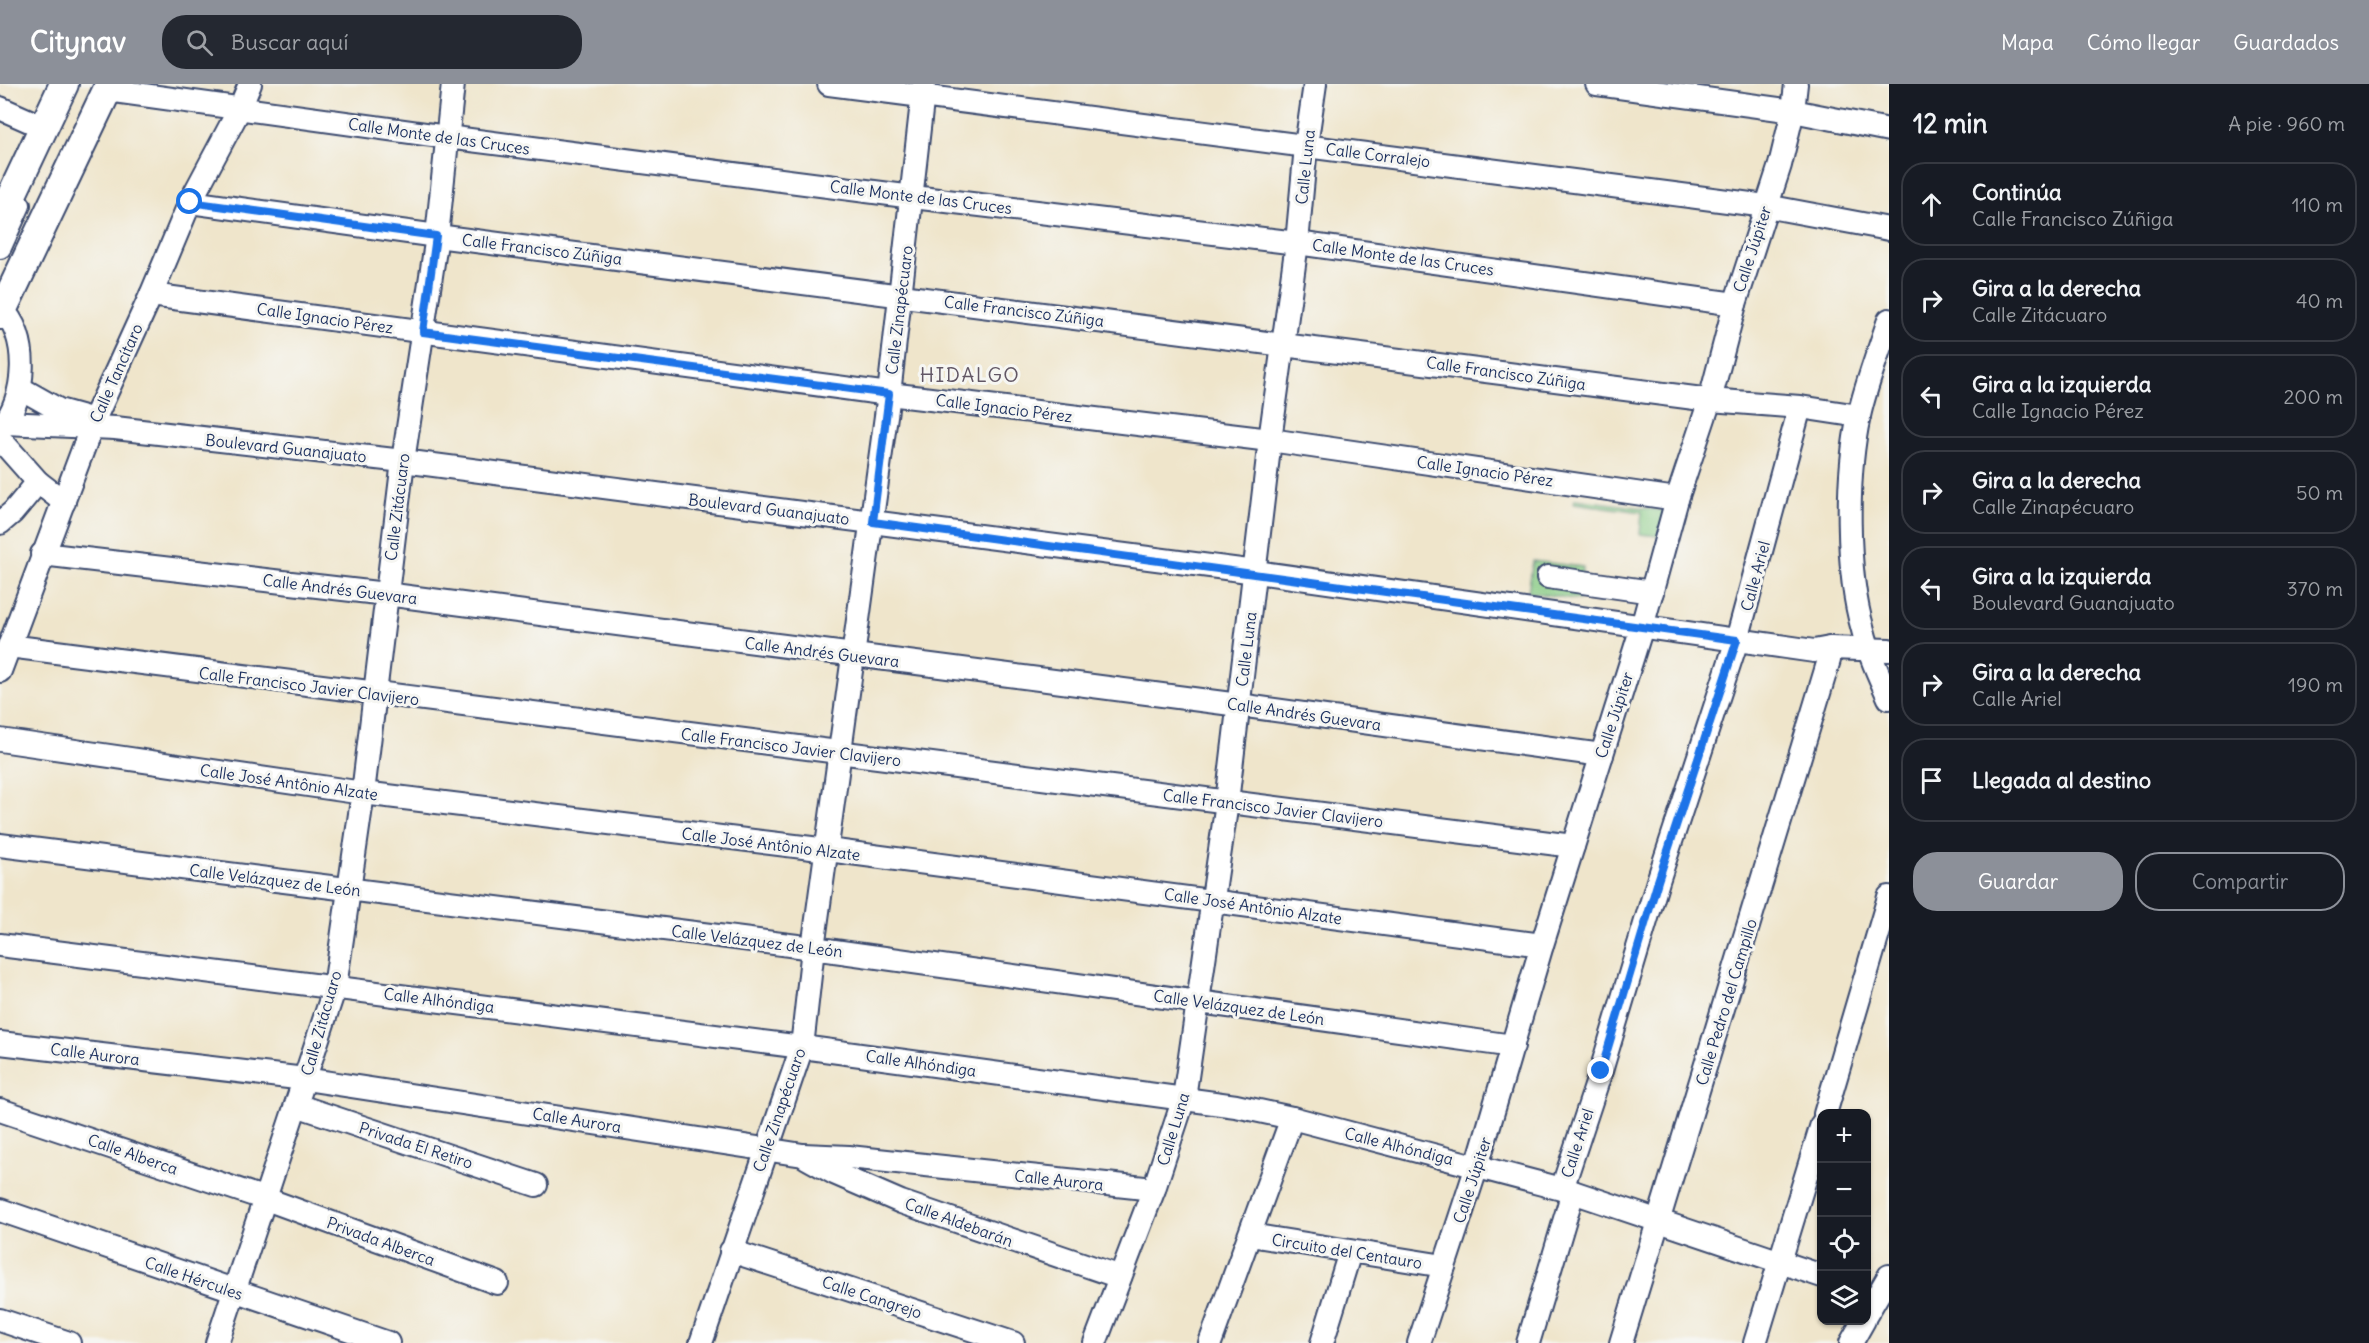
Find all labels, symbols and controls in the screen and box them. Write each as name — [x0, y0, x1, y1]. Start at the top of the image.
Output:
search box — [162, 15, 582, 69]
text: Citynav — [30, 24, 126, 60]
icon: search — [183, 26, 216, 59]
text: Buscar aquí — [231, 28, 348, 56]
text: Mapa — [2001, 29, 2054, 56]
text: Cómo llegar — [2087, 29, 2200, 56]
text: Guardados — [2233, 29, 2339, 56]
text: 12 min — [1913, 107, 1987, 140]
text: A pie · 960 m — [2228, 111, 2345, 136]
street label: Calle Monte de las Cruces — [347, 113, 531, 159]
street label: Calle Luna — [1291, 128, 1319, 206]
street label: Calle Corralejo — [1325, 139, 1431, 171]
street label: Calle Monte de las Cruces — [829, 176, 1013, 218]
text: Continúa — [1972, 178, 2061, 206]
route start — [176, 188, 202, 214]
icon: ahead — [1915, 188, 1948, 221]
text: 110 m — [2292, 192, 2343, 217]
street label: Calle Júpiter — [1729, 203, 1776, 295]
text: Calle Francisco Zúñiga — [1972, 206, 2173, 231]
street label: Calle Francisco Zúñiga — [461, 229, 623, 269]
street label: Calle Monte de las Cruces — [1311, 234, 1495, 280]
street label: Calle Zinapécuaro — [881, 244, 917, 376]
text: Gira a la derecha — [1972, 274, 2141, 302]
icon: right — [1915, 284, 1948, 317]
text: 40 m — [2296, 288, 2343, 313]
street label: Calle Francisco Zúñiga — [943, 291, 1105, 331]
street label: Calle Ignacio Pérez — [256, 299, 395, 338]
text: Calle Zitácuaro — [1972, 302, 2107, 327]
street label: Calle Tancítaro — [85, 320, 147, 426]
street label: Calle Francisco Zúñiga — [1425, 352, 1587, 394]
district label: HIDALGO — [920, 362, 1020, 387]
text: Gira a la izquierda — [1972, 370, 2151, 398]
icon: left — [1915, 380, 1948, 413]
text: 200 m — [2283, 384, 2343, 409]
street label: Calle Ignacio Pérez — [935, 390, 1074, 426]
text: Calle Ignacio Pérez — [1972, 398, 2144, 423]
street label: Boulevard Guanajuato — [204, 430, 368, 466]
street label: Calle Zitácuaro — [380, 452, 414, 562]
street label: Calle Ignacio Pérez — [1416, 452, 1555, 491]
text: Gira a la derecha — [1972, 466, 2141, 494]
icon: right — [1915, 476, 1948, 509]
text: 50 m — [2296, 480, 2343, 505]
street label: Boulevard Guanajuato — [687, 489, 851, 529]
text: Calle Zinapécuaro — [1972, 494, 2134, 519]
street label: Calle Ariel — [1736, 539, 1774, 613]
text: Gira a la izquierda — [1972, 562, 2151, 590]
street label: Calle Andrés Guevara — [262, 570, 418, 608]
icon: left — [1915, 572, 1948, 605]
text: 370 m — [2286, 576, 2343, 601]
text: Boulevard Guanajuato — [1972, 590, 2175, 615]
street label: Calle Luna — [1231, 610, 1261, 688]
street label: Calle Andrés Guevara — [744, 633, 900, 671]
text: Gira a la derecha — [1972, 658, 2141, 686]
street label: Calle Francisco Javier Clavijero — [198, 663, 420, 709]
icon: right — [1915, 668, 1948, 701]
street label: Calle Júpiter — [1591, 669, 1638, 761]
text: 190 m — [2288, 672, 2343, 697]
text: Calle Ariel — [1972, 686, 2062, 711]
street label: Calle Andrés Guevara — [1226, 693, 1382, 735]
street label: Calle Francisco Javier Clavijero — [680, 724, 902, 770]
street label: Calle José Antônio Alzate — [199, 760, 379, 804]
icon: arrive — [1915, 764, 1948, 797]
text: Llegada al destino — [1972, 766, 2151, 794]
street label: Calle Francisco Javier Clavijero — [1162, 785, 1384, 831]
street label: Calle José Antônio Alzate — [681, 823, 861, 865]
button: Guardar — [1913, 852, 2123, 911]
button: Compartir — [2135, 852, 2345, 911]
street label: Calle Velázquez de León — [188, 860, 362, 900]
street label: Calle José Antônio Alzate — [1163, 884, 1343, 928]
street label: Calle Pedro del Campillo — [1691, 916, 1761, 1088]
street label: Calle Velázquez de León — [670, 921, 844, 961]
street label: Calle Zitácuaro — [296, 968, 346, 1078]
street label: Calle Alhóndiga — [382, 983, 496, 1017]
street label: Calle Velázquez de León — [1152, 985, 1326, 1029]
street label: Calle Aurora — [49, 1039, 141, 1069]
street label: Calle Zinapécuaro — [748, 1045, 810, 1175]
street label: Calle Alhóndiga — [864, 1045, 978, 1081]
route end — [1587, 1057, 1613, 1083]
street label: Calle Luna — [1152, 1090, 1194, 1168]
street label: Calle Aurora — [531, 1103, 623, 1137]
street label: Calle Ariel — [1556, 1106, 1598, 1180]
map controls — [1817, 1109, 1871, 1325]
button: + — [1817, 1109, 1871, 1163]
street label: Privada El Retiro — [357, 1117, 475, 1173]
street label: Calle Alhóndiga — [1342, 1123, 1456, 1169]
street label: Calle Alberca — [85, 1129, 181, 1179]
street label: Calle Júpiter — [1449, 1134, 1496, 1226]
button: − — [1817, 1163, 1871, 1217]
street label: Calle Aurora — [1013, 1165, 1105, 1195]
street label: Calle Aldebarán — [902, 1193, 1016, 1251]
street label: Privada Alberca — [324, 1212, 438, 1270]
button: locate — [1817, 1217, 1871, 1271]
street label: Circuito del Centauro — [1270, 1229, 1424, 1273]
street label: Calle Hércules — [142, 1252, 246, 1304]
street label: Calle Cangrejo — [819, 1271, 925, 1323]
button: layers — [1817, 1271, 1871, 1325]

